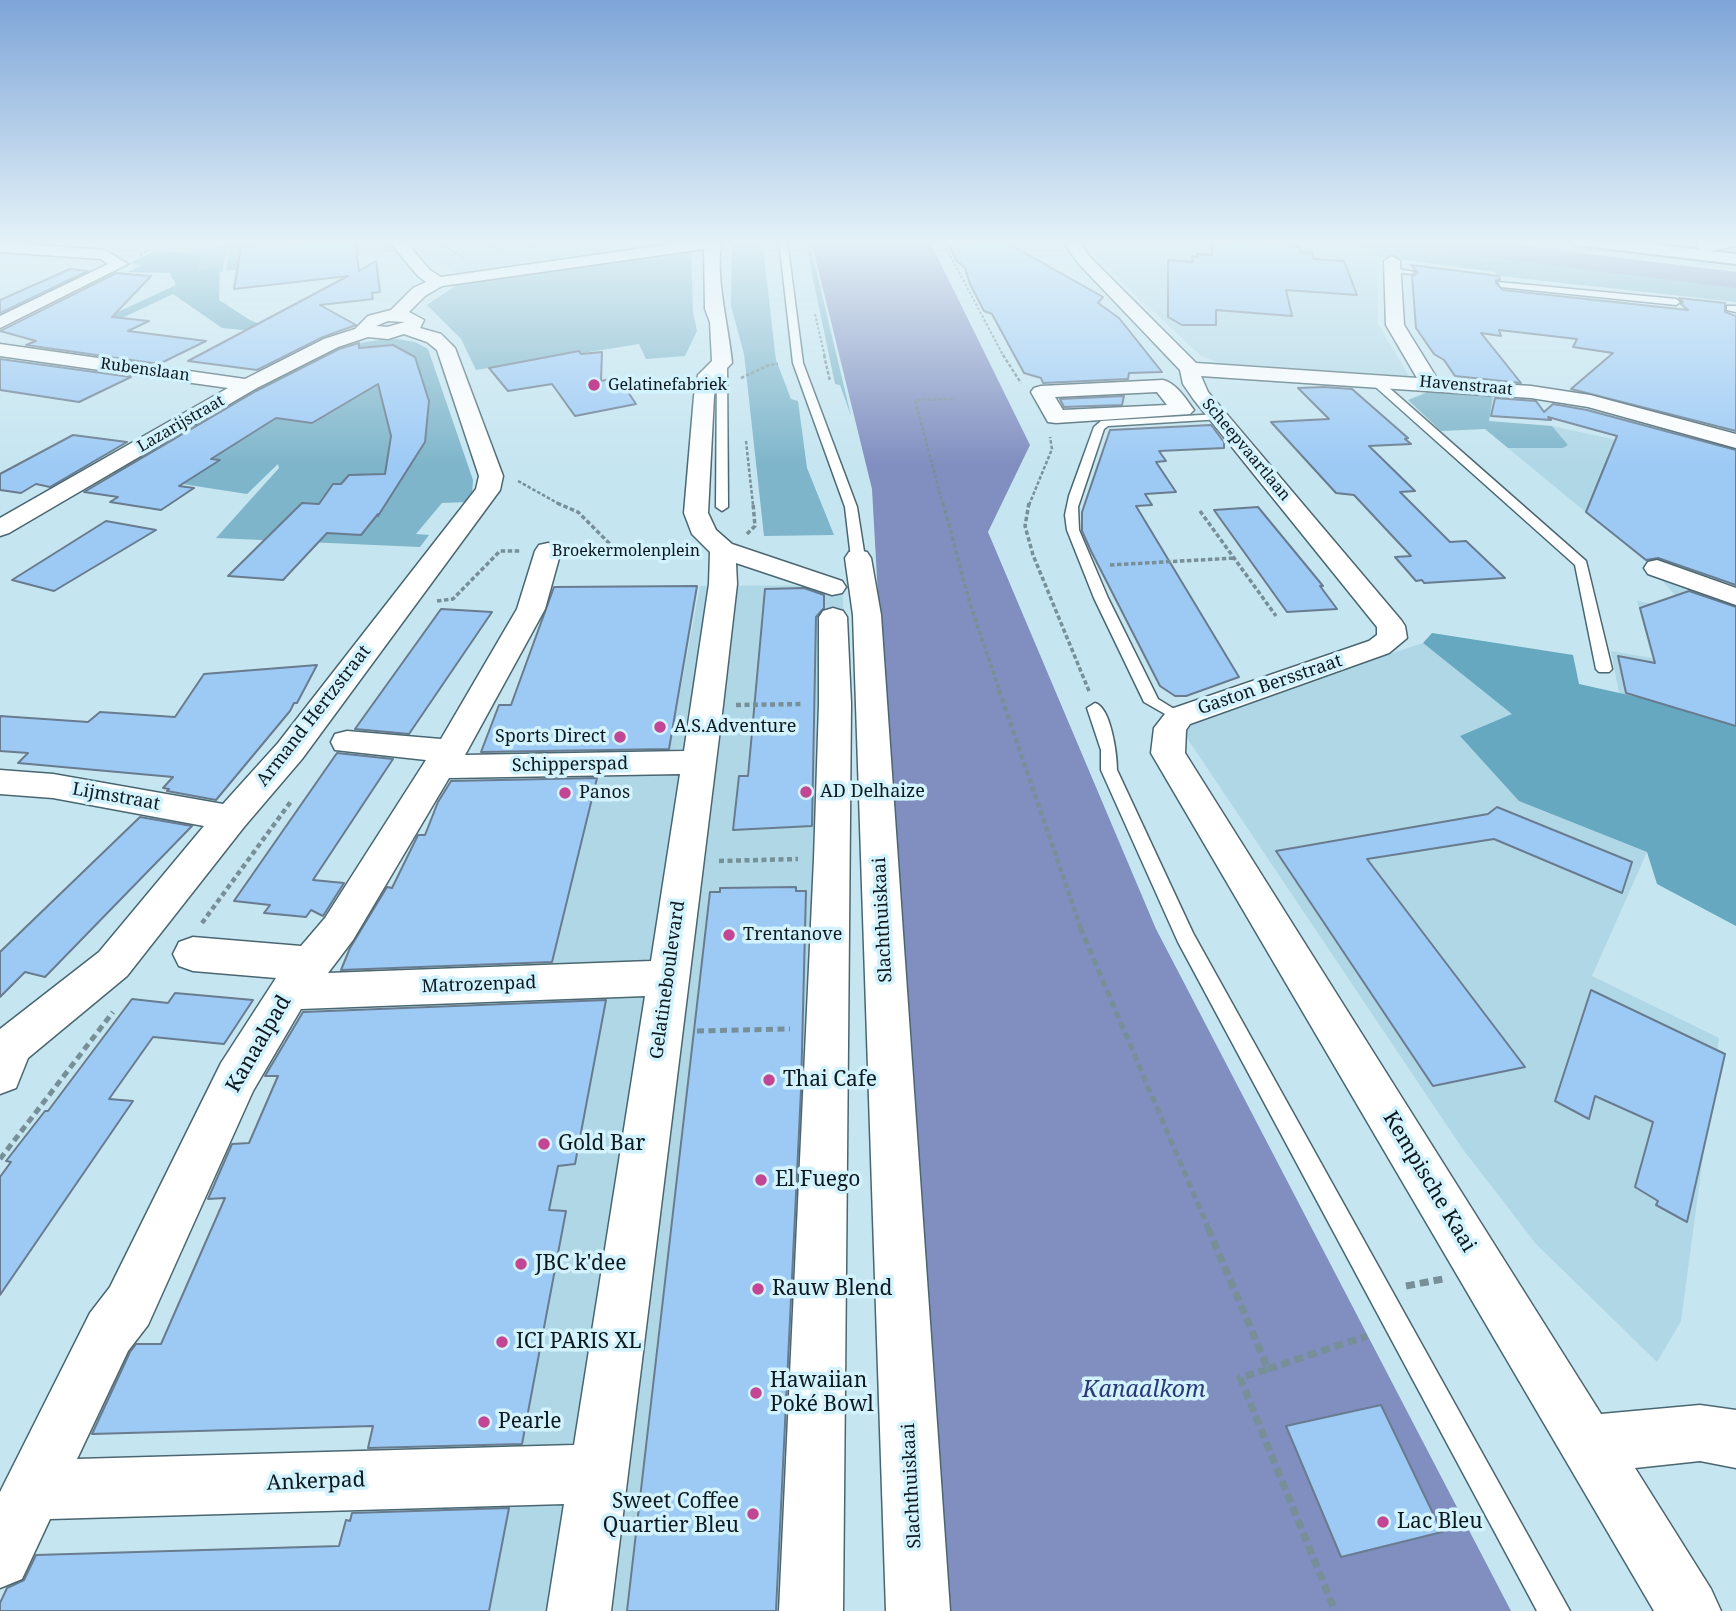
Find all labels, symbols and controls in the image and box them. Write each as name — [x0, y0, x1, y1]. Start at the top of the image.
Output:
street label: Rubenslaan — [99, 354, 191, 386]
street label: Havenstraat — [1419, 372, 1513, 400]
place label: Gelatinefabriek — [608, 375, 727, 395]
marker: Gelatinefabriek — [586, 377, 602, 393]
street label: Lazarijstraat — [134, 391, 228, 457]
street label: Scheepvaartlaan — [1198, 395, 1294, 505]
street label: Broekermolenplein — [552, 541, 700, 561]
street label: Armand Hertzstraat — [252, 641, 376, 791]
street label: Gaston Bersstraat — [1195, 650, 1345, 720]
place label: A.S.Adventure — [674, 716, 796, 738]
marker: A.S.Adventure — [652, 719, 668, 735]
place label: Sports Direct — [495, 726, 606, 748]
marker: Sports Direct — [612, 729, 628, 745]
street label: Schipperspad — [512, 753, 628, 777]
street label: Lijmstraat — [71, 779, 161, 815]
place label: AD Delhaize — [820, 781, 925, 803]
place label: Panos — [579, 782, 630, 804]
marker: AD Delhaize — [798, 784, 814, 800]
marker: Panos — [557, 785, 573, 801]
street label: Slachthuiskaai — [869, 857, 897, 983]
street label: Gelatineboulevard — [646, 899, 690, 1061]
place label: Trentanove — [743, 924, 842, 946]
marker: Trentanove — [721, 927, 737, 943]
street label: Matrozenpad — [421, 972, 537, 998]
street label: Kanaalpad — [221, 991, 297, 1097]
place label: Thai Cafe — [783, 1067, 877, 1093]
marker: Thai Cafe — [761, 1072, 777, 1088]
street label: Kempische Kaai — [1377, 1107, 1481, 1257]
place label: Gold Bar — [558, 1131, 645, 1157]
marker: Gold Bar — [536, 1136, 552, 1152]
place label: El Fuego — [775, 1167, 860, 1193]
marker: El Fuego — [753, 1172, 769, 1188]
place label: JBC k'dee — [535, 1251, 626, 1277]
marker: JBC k'dee — [513, 1256, 529, 1272]
place label: Rauw Blend — [772, 1276, 892, 1302]
marker: Rauw Blend — [750, 1281, 766, 1297]
place label: ICI PARIS XL — [516, 1329, 642, 1355]
marker: ICI PARIS XL — [494, 1334, 510, 1350]
place label: Hawaiian Poké Bowl — [770, 1368, 874, 1418]
water label: Kanaalkom — [1082, 1376, 1206, 1404]
marker: Hawaiian Poké Bowl — [748, 1385, 764, 1401]
place label: Pearle — [498, 1409, 561, 1435]
marker: Pearle — [476, 1414, 492, 1430]
street label: Slachthuiskaai — [898, 1423, 926, 1549]
street label: Ankerpad — [266, 1468, 366, 1496]
place label: Sweet Coffee Quartier Bleu — [603, 1489, 739, 1539]
marker: Sweet Coffee Quartier Bleu — [745, 1506, 761, 1522]
place label: Lac Bleu — [1397, 1509, 1483, 1535]
marker: Lac Bleu — [1375, 1514, 1391, 1530]

